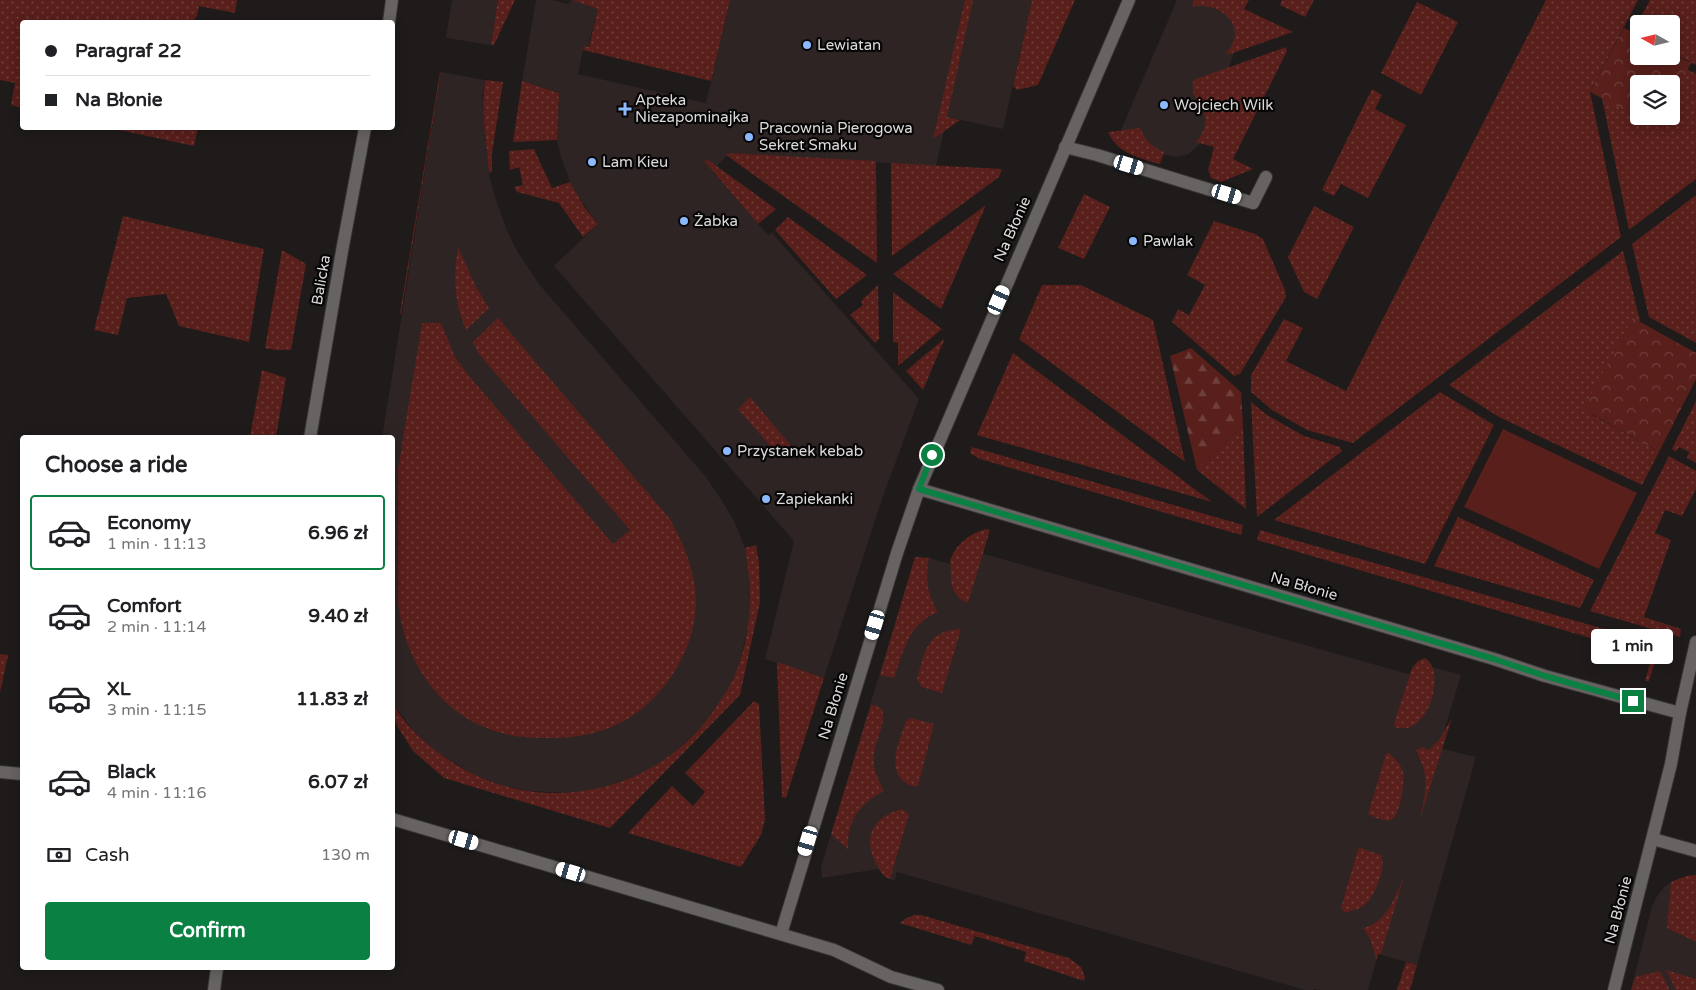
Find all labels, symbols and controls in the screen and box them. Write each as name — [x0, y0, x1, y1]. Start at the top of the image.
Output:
north arrow — [1630, 15, 1680, 65]
map controls — [1630, 15, 1680, 125]
place label: Lewiatan — [817, 36, 881, 54]
marker: Lewiatan — [801, 39, 813, 51]
text: Paragraf 22 — [75, 40, 182, 62]
button: layers — [1630, 75, 1680, 125]
text: Na Błonie — [75, 89, 163, 111]
place label: Apteka Niezapominajka — [635, 91, 749, 126]
place label: Wojciech Wilk — [1174, 96, 1273, 114]
marker: Wojciech Wilk — [1158, 99, 1170, 111]
marker: Apteka Niezapominajka — [619, 103, 631, 115]
place label: Pracownia Pierogowa Sekret Smaku — [759, 119, 913, 154]
marker: Pracownia Pierogowa Sekret Smaku — [743, 131, 755, 143]
place label: Lam Kieu — [602, 153, 668, 171]
car — [1112, 153, 1145, 177]
marker: Lam Kieu — [586, 156, 598, 168]
car — [1210, 182, 1243, 206]
street label: Na Błonie — [990, 194, 1034, 264]
place label: Żabka — [694, 212, 738, 230]
marker: Żabka — [678, 215, 690, 227]
place label: Pawlak — [1143, 232, 1193, 250]
marker: Pawlak — [1127, 235, 1139, 247]
street label: Balicka — [308, 253, 334, 307]
car — [986, 283, 1011, 317]
place label: Przystanek kebab — [737, 442, 863, 460]
route start — [921, 444, 943, 466]
marker: Przystanek kebab — [721, 445, 733, 457]
text: Choose a ride — [45, 452, 188, 478]
place label: Zapiekanki — [776, 490, 853, 508]
marker: Zapiekanki — [760, 493, 772, 505]
icon: car — [47, 510, 92, 555]
text: Economy — [107, 512, 191, 534]
text: 6.96 zł — [308, 522, 368, 544]
text: 1 min · 11:13 — [107, 534, 206, 554]
street label: Na Błonie — [1268, 568, 1340, 604]
icon: car — [47, 593, 92, 638]
text: Comfort — [107, 595, 181, 617]
text: 9.40 zł — [308, 605, 368, 627]
car — [863, 608, 886, 642]
text: 2 min · 11:14 — [107, 617, 206, 637]
callout: 1 min — [1592, 628, 1674, 664]
text: 1 min — [1611, 636, 1653, 656]
street label: Na Błonie — [814, 670, 852, 742]
icon: car — [47, 676, 92, 721]
text: XL — [107, 678, 131, 700]
text: 11.83 zł — [296, 688, 368, 710]
route end — [1622, 690, 1644, 712]
text: 3 min · 11:15 — [107, 700, 206, 720]
icon: car — [47, 759, 92, 804]
text: Black — [107, 761, 156, 783]
text: 6.07 zł — [308, 771, 368, 793]
text: 4 min · 11:16 — [107, 783, 206, 803]
car — [796, 824, 819, 858]
car — [447, 829, 480, 851]
icon: cash — [45, 841, 73, 869]
text: Cash — [85, 844, 130, 866]
text: 130 m — [321, 845, 370, 865]
car — [554, 860, 587, 884]
street label: Na Błonie — [1600, 874, 1636, 946]
button: Confirm — [45, 902, 370, 960]

